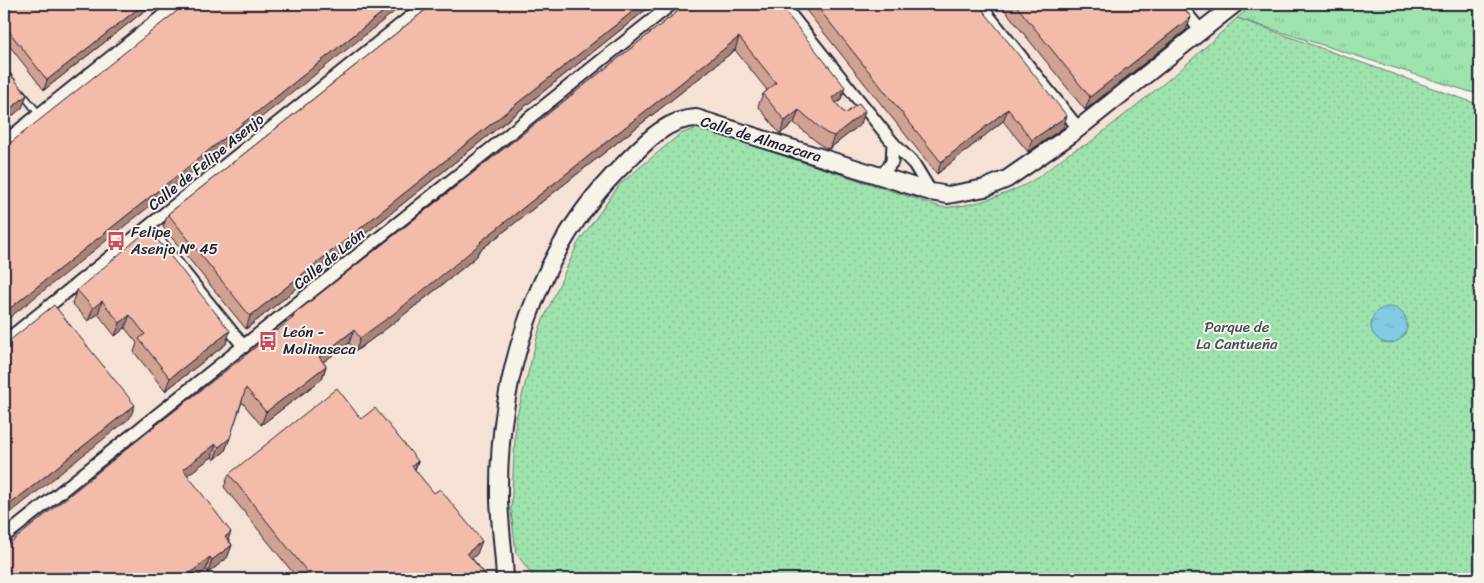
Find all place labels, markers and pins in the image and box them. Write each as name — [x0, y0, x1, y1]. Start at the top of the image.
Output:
place label: Felipe Asenjo Nº 45 — [130, 219, 218, 262]
bus stop icon: Felipe Asenjo Nº 45 — [105, 230, 127, 252]
place label: León - Molinaseca — [283, 319, 356, 362]
bus stop icon: León - Molinaseca — [257, 330, 279, 352]

